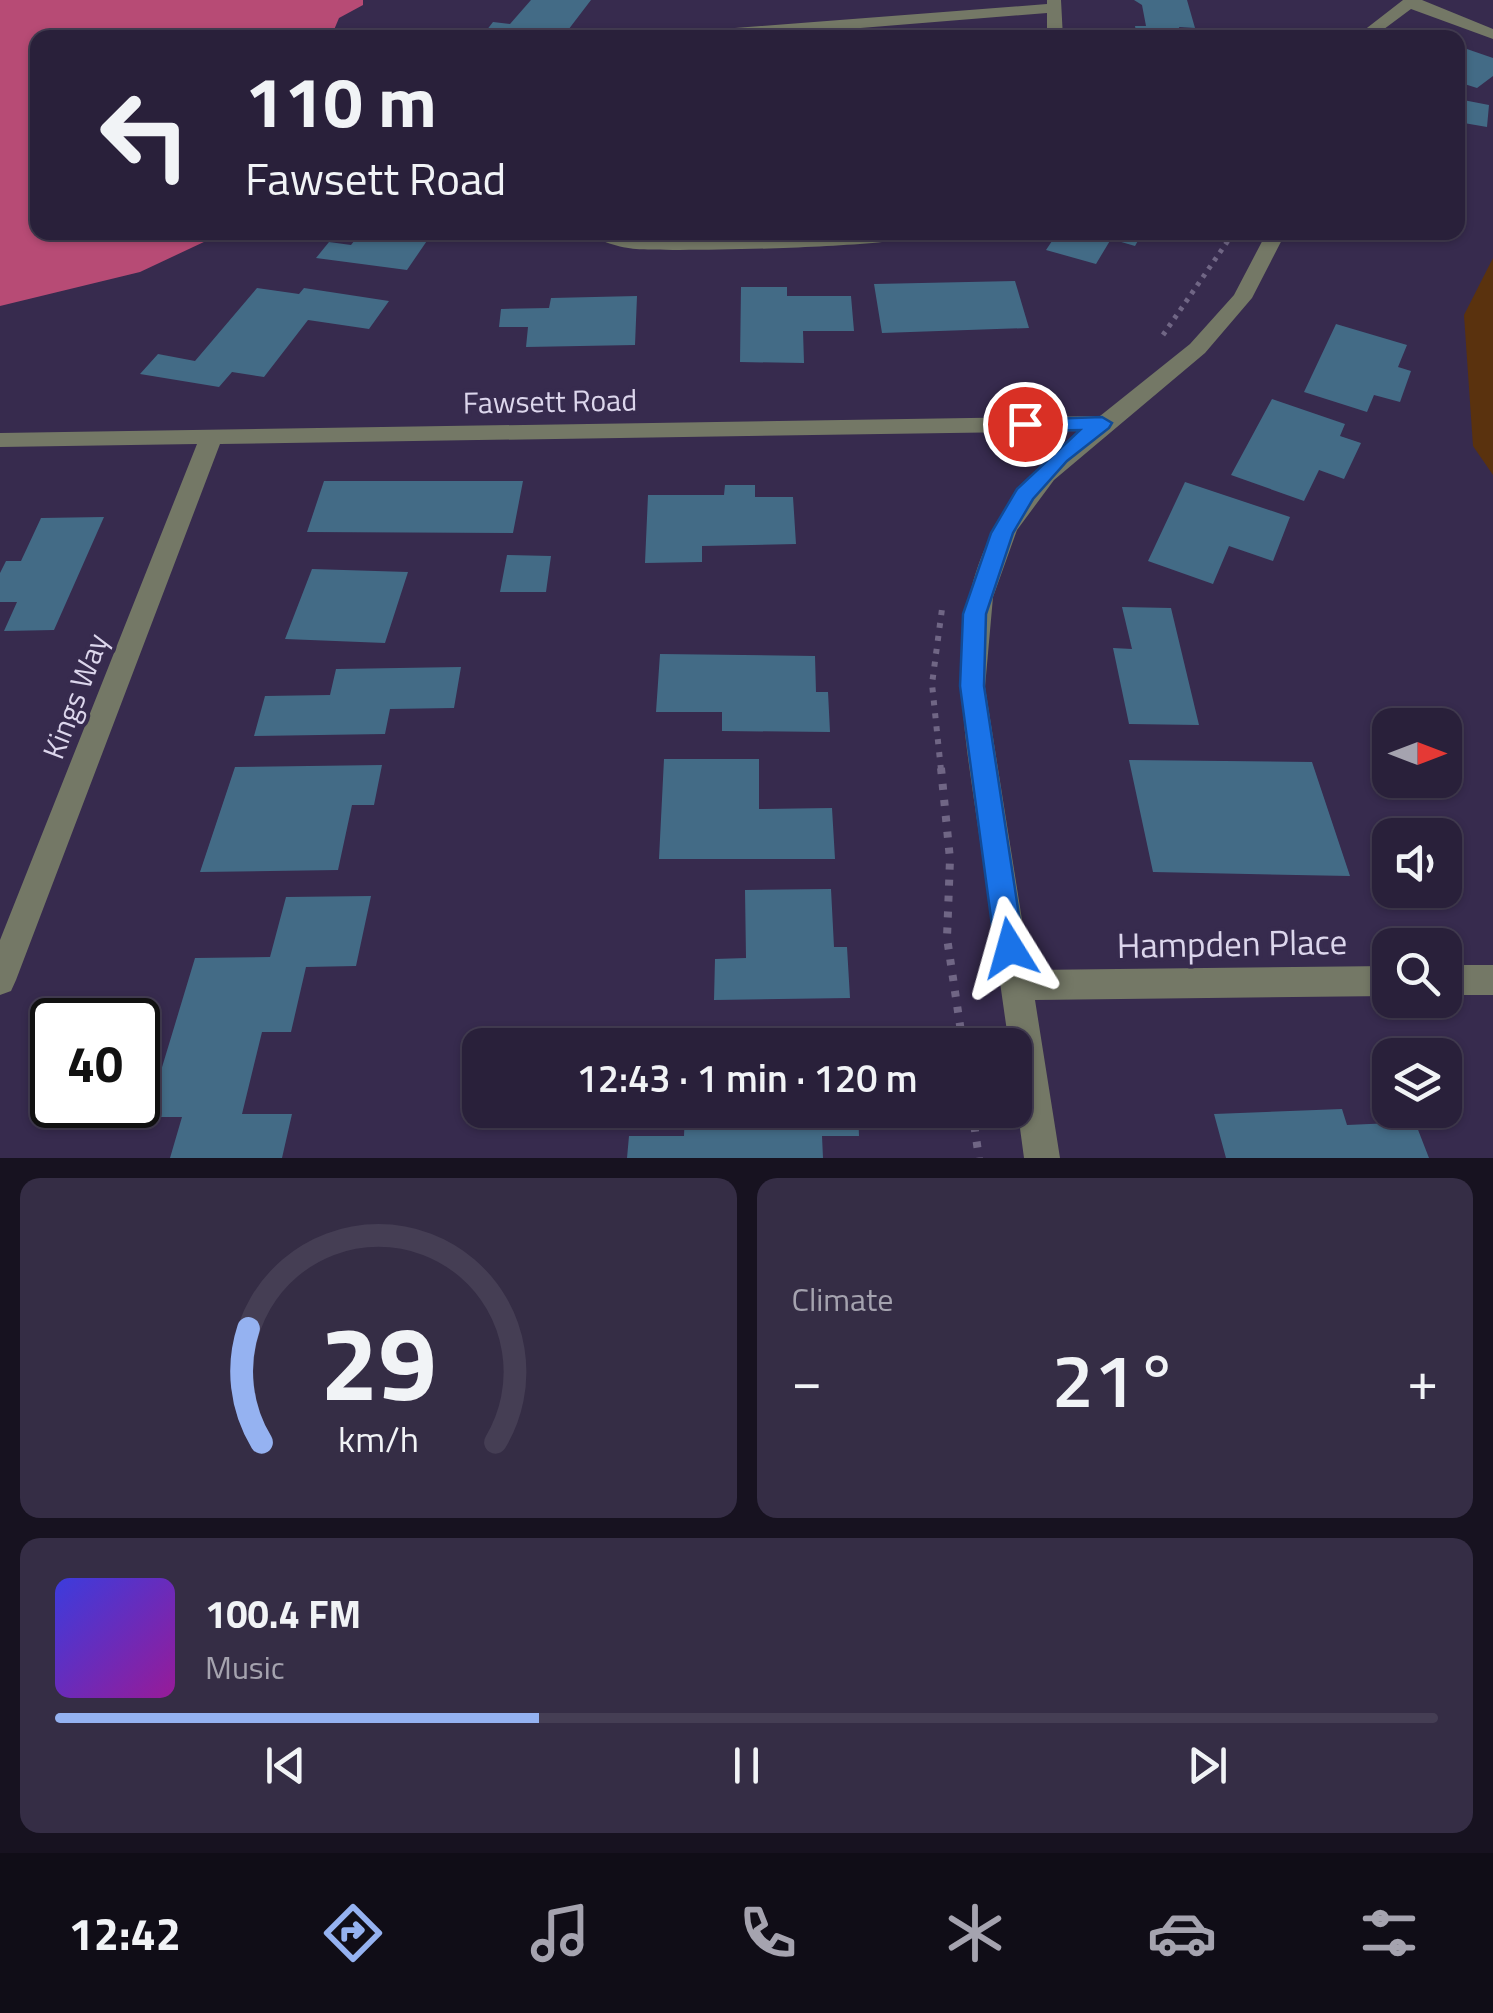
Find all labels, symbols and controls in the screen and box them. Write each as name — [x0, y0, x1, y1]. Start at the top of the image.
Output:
text: 110 m — [245, 48, 437, 154]
icon: left — [80, 70, 210, 200]
text: Fawsett Road — [245, 144, 506, 212]
street label: Fawsett Road — [463, 376, 637, 426]
pin — [983, 382, 1068, 467]
icon: arrive — [998, 397, 1053, 452]
street label: Kings Way — [30, 626, 120, 766]
north arrow — [1372, 708, 1462, 798]
map controls — [1372, 708, 1462, 1128]
button: sound — [1372, 818, 1462, 908]
position arrow — [958, 896, 1062, 1000]
street label: Hampden Place — [1116, 914, 1348, 972]
button: search — [1372, 928, 1462, 1018]
speed limit sign: 40 — [30, 998, 160, 1128]
button: layers — [1372, 1038, 1462, 1128]
text: 12:43 · 1 min · 120 m — [576, 1049, 918, 1107]
text: Climate — [792, 1275, 893, 1323]
text: 29 — [320, 1282, 436, 1440]
text: 21° — [1052, 1322, 1178, 1436]
text: − — [792, 1338, 822, 1421]
text: + — [1407, 1338, 1438, 1421]
text: km/h — [338, 1411, 419, 1466]
text: 100.4 FM — [205, 1585, 361, 1643]
text: Music — [205, 1643, 285, 1691]
icon: previous — [258, 1738, 313, 1793]
icon: pause — [719, 1738, 774, 1793]
icon: next — [1180, 1738, 1235, 1793]
icon: directions — [318, 1898, 388, 1968]
icon: music — [525, 1898, 595, 1968]
icon: phone — [733, 1898, 803, 1968]
icon: climate — [940, 1898, 1010, 1968]
icon: car — [1147, 1898, 1217, 1968]
icon: filters — [1354, 1898, 1424, 1968]
text: 12:42 — [69, 1899, 181, 1967]

